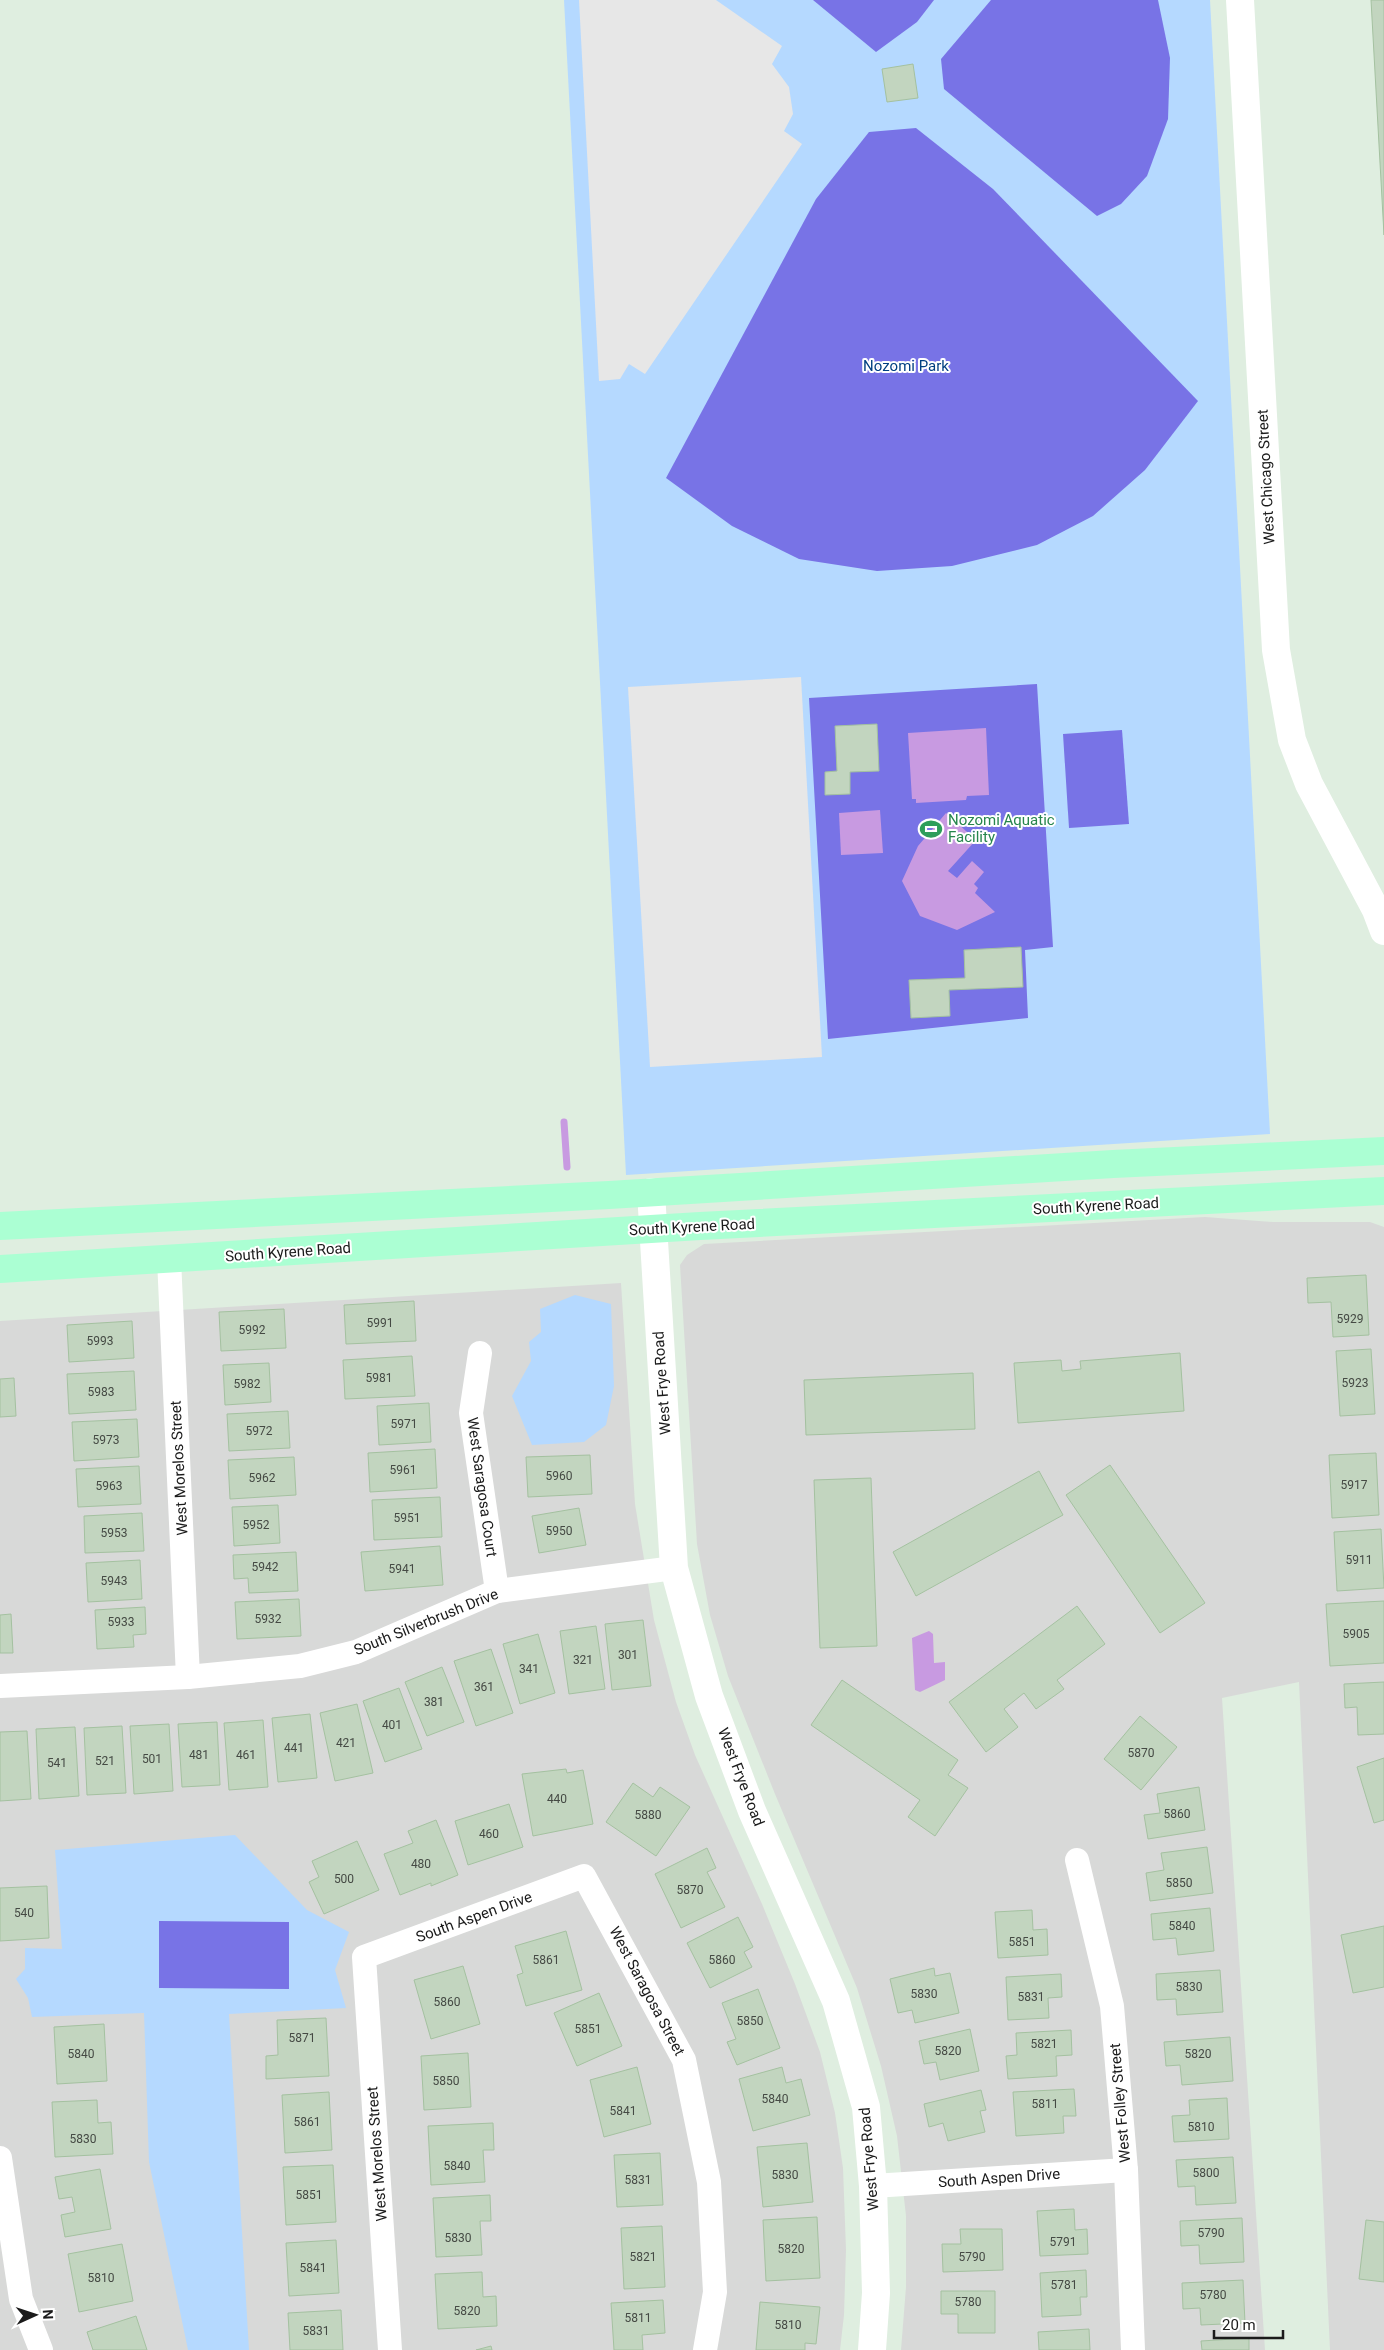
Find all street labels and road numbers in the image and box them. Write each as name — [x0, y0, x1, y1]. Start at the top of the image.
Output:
street label: West Chicago Street — [1253, 409, 1279, 545]
street label: South Kyrene Road — [1033, 1194, 1159, 1218]
street label: South Kyrene Road — [629, 1215, 755, 1239]
street label: South Kyrene Road — [224, 1239, 352, 1265]
street label: West Frye Road — [649, 1331, 675, 1435]
street label: West Morelos Street — [166, 1400, 192, 1536]
street label: West Saragosa Court — [463, 1416, 501, 1558]
street label: South Silverbrush Drive — [351, 1585, 501, 1659]
street label: West Frye Road — [714, 1725, 768, 1829]
street label: South Aspen Drive — [413, 1888, 535, 1946]
street label: West Saragosa Street — [605, 1923, 689, 2059]
street label: West Folley Street — [1106, 2043, 1134, 2163]
street label: West Morelos Street — [363, 2086, 391, 2222]
street label: West Frye Road — [856, 2106, 882, 2212]
street label: South Aspen Drive — [937, 2165, 1061, 2191]

